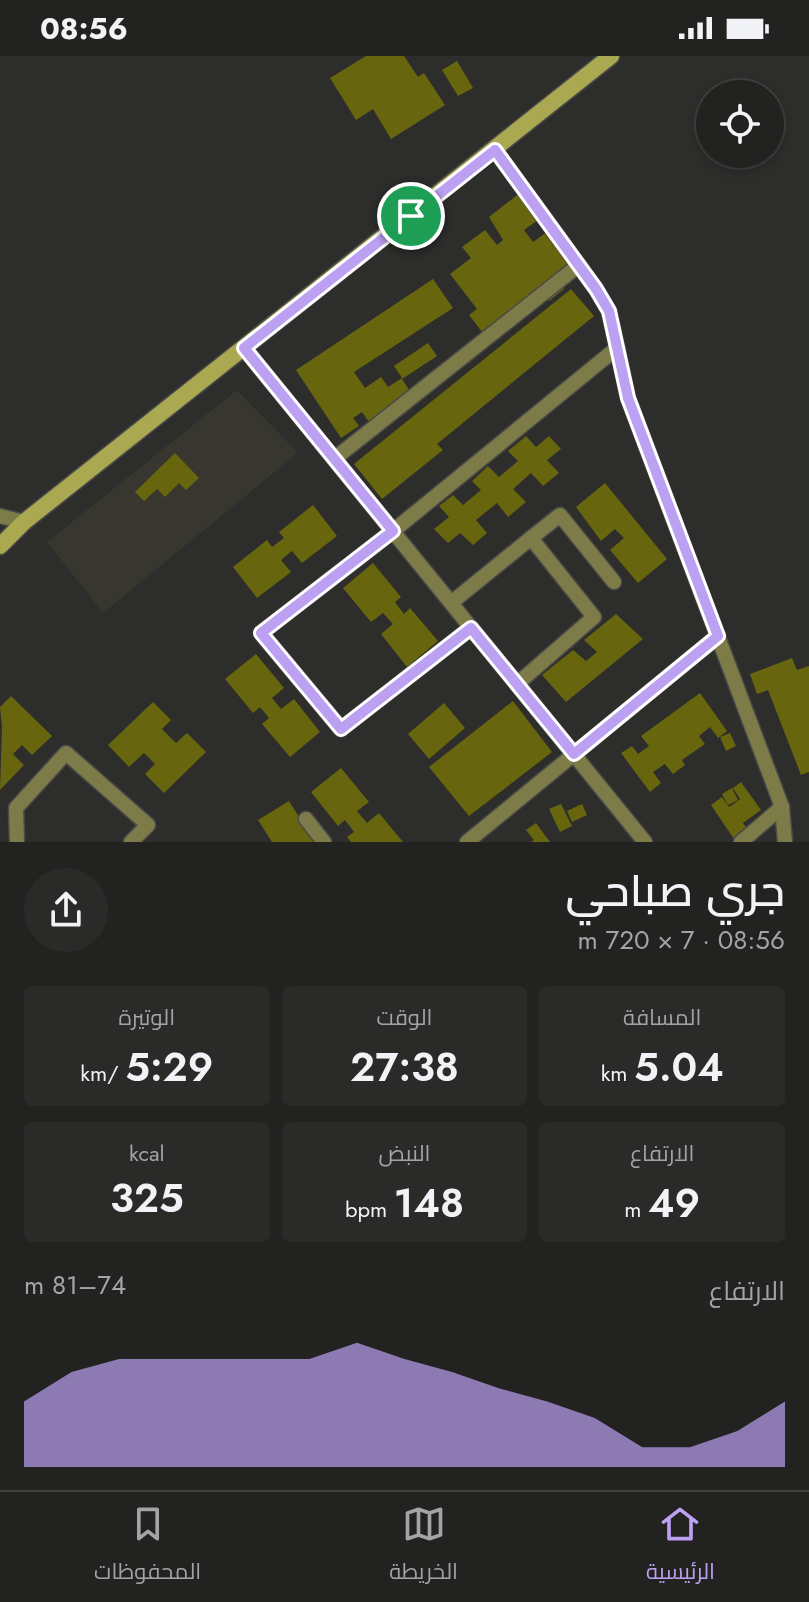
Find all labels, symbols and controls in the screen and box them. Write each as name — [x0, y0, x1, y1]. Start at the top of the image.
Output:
text: 08:56 — [40, 7, 128, 50]
map controls — [696, 80, 784, 168]
button: locate — [696, 80, 784, 168]
pin — [377, 182, 445, 250]
icon: arrive — [389, 194, 433, 238]
text: جري صباحي — [565, 859, 785, 923]
button: share — [24, 868, 108, 952]
text: 08:56 · 7 × 720 m — [577, 921, 785, 959]
text: الوتيرة — [119, 1001, 175, 1033]
text: الوقت — [377, 1001, 433, 1033]
text: المسافة — [623, 1001, 701, 1033]
text: 5:29 — [125, 1038, 213, 1096]
text: 27:38 — [350, 1038, 459, 1096]
text: 5.04 — [634, 1038, 724, 1096]
text: /km — [80, 1057, 125, 1089]
text: km — [601, 1057, 634, 1089]
text: kcal — [129, 1137, 165, 1169]
text: النبض — [379, 1137, 430, 1169]
text: الارتفاع — [630, 1137, 694, 1169]
text: 325 — [110, 1169, 184, 1227]
text: 148 — [394, 1174, 464, 1232]
text: 49 — [648, 1174, 700, 1232]
text: bpm — [345, 1193, 394, 1225]
text: m — [624, 1193, 648, 1225]
text: 74–81 m — [24, 1266, 126, 1304]
text: الارتفاع — [709, 1272, 785, 1310]
tab: المحفوظات — [94, 1502, 201, 1592]
tab: الخريطة — [389, 1502, 458, 1592]
tab: الرئيسية — [646, 1502, 715, 1592]

